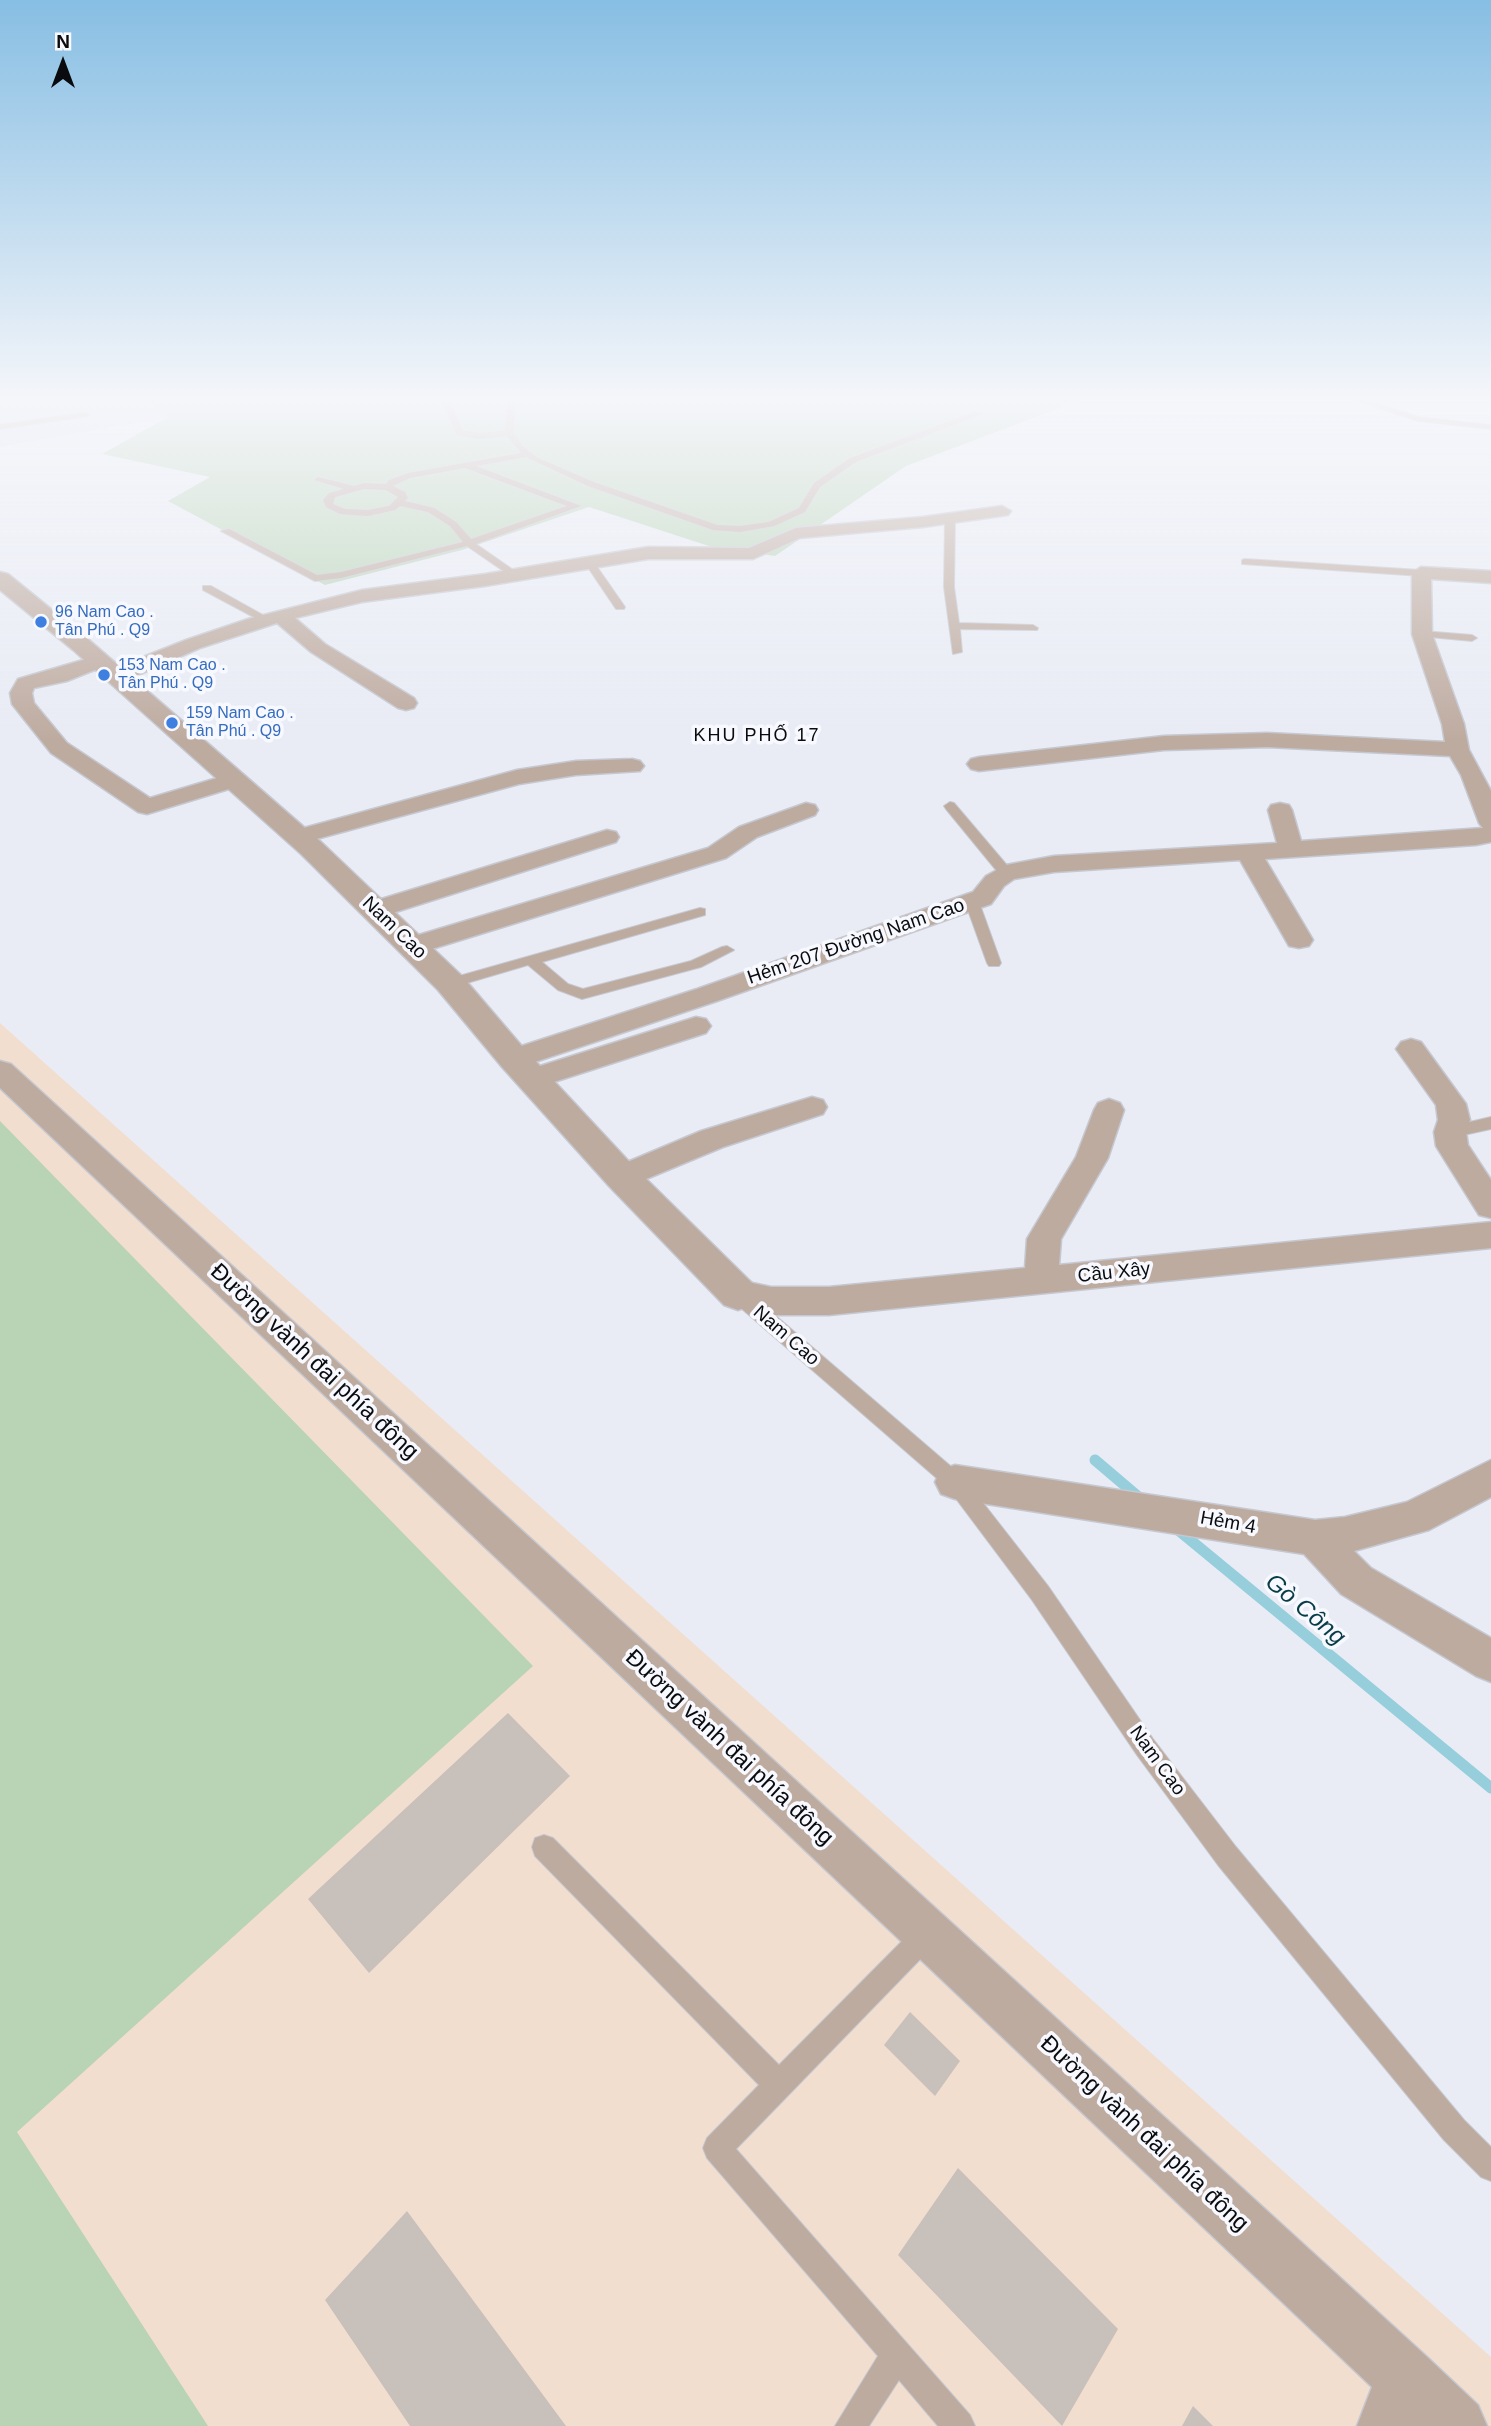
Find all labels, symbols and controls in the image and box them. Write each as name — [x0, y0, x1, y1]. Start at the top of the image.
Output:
north arrow — [28, 28, 98, 98]
text: N — [56, 31, 70, 52]
place label: 96 Nam Cao . Tân Phú . Q9 — [55, 603, 154, 641]
marker: 96 Nam Cao . Tân Phú . Q9 — [33, 614, 49, 630]
place label: 153 Nam Cao . Tân Phú . Q9 — [118, 656, 226, 694]
marker: 153 Nam Cao . Tân Phú . Q9 — [96, 667, 112, 683]
place label: 159 Nam Cao . Tân Phú . Q9 — [186, 704, 294, 742]
marker: 159 Nam Cao . Tân Phú . Q9 — [164, 715, 180, 731]
district label: KHU PHỐ 17 — [695, 725, 819, 747]
street label: Nam Cao — [357, 892, 431, 964]
street label: Hẻm 207 Đường Nam Cao — [745, 894, 967, 990]
street label: Đường vành đai phía đông — [204, 1258, 424, 1466]
street label: Cầu Xây — [1077, 1258, 1151, 1288]
street label: Nam Cao — [748, 1301, 824, 1371]
street label: Hẻm 4 — [1198, 1507, 1258, 1539]
water label: Gò Công — [1259, 1568, 1351, 1652]
street label: Đường vành đai phía đông — [619, 1644, 839, 1852]
street label: Nam Cao — [1124, 1722, 1190, 1800]
street label: Đường vành đai phía đông — [1034, 2030, 1254, 2238]

